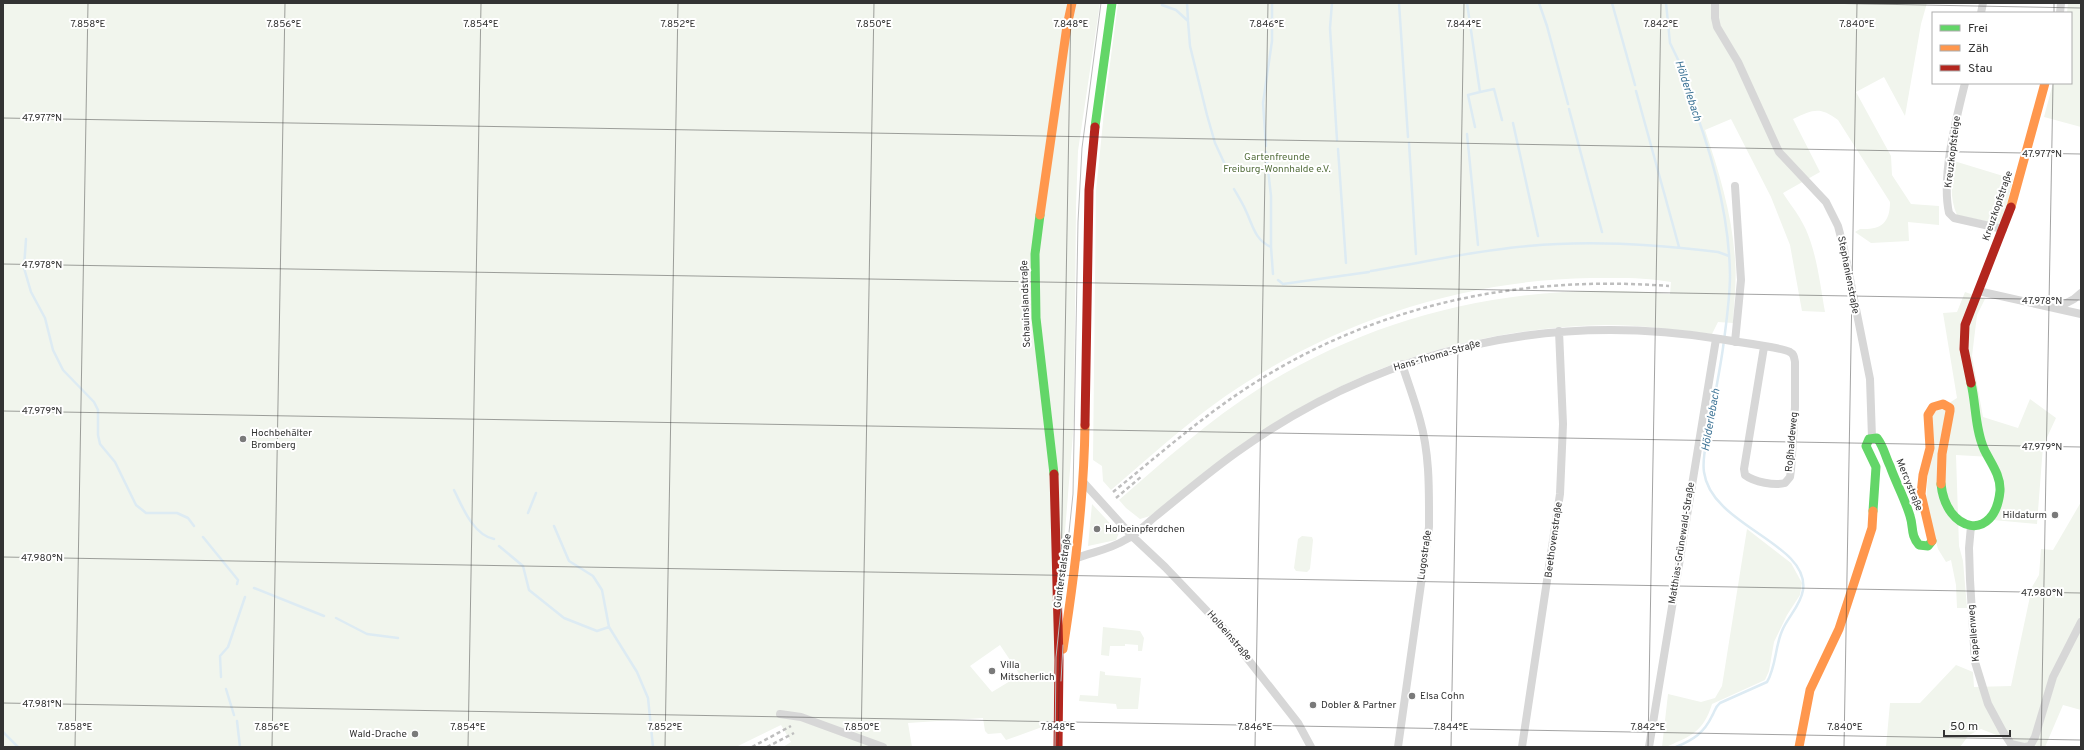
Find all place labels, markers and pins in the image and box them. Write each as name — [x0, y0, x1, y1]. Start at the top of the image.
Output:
place label: Hochbehälter Bromberg — [251, 427, 312, 452]
marker: Hochbehälter Bromberg — [238, 434, 248, 444]
place label: Hildaturm — [2003, 509, 2047, 522]
marker: Hildaturm — [2050, 510, 2060, 520]
place label: Holbeinpferdchen — [1105, 523, 1185, 536]
marker: Holbeinpferdchen — [1092, 524, 1102, 534]
place label: Villa Mitscherlich — [1000, 659, 1055, 684]
marker: Villa Mitscherlich — [987, 666, 997, 676]
place label: Elsa Cohn — [1420, 690, 1464, 703]
marker: Elsa Cohn — [1407, 691, 1417, 701]
place label: Dobler & Partner — [1321, 699, 1397, 712]
marker: Dobler & Partner — [1308, 700, 1318, 710]
place label: Wald-Drache — [349, 728, 407, 741]
marker: Wald-Drache — [410, 729, 420, 739]

